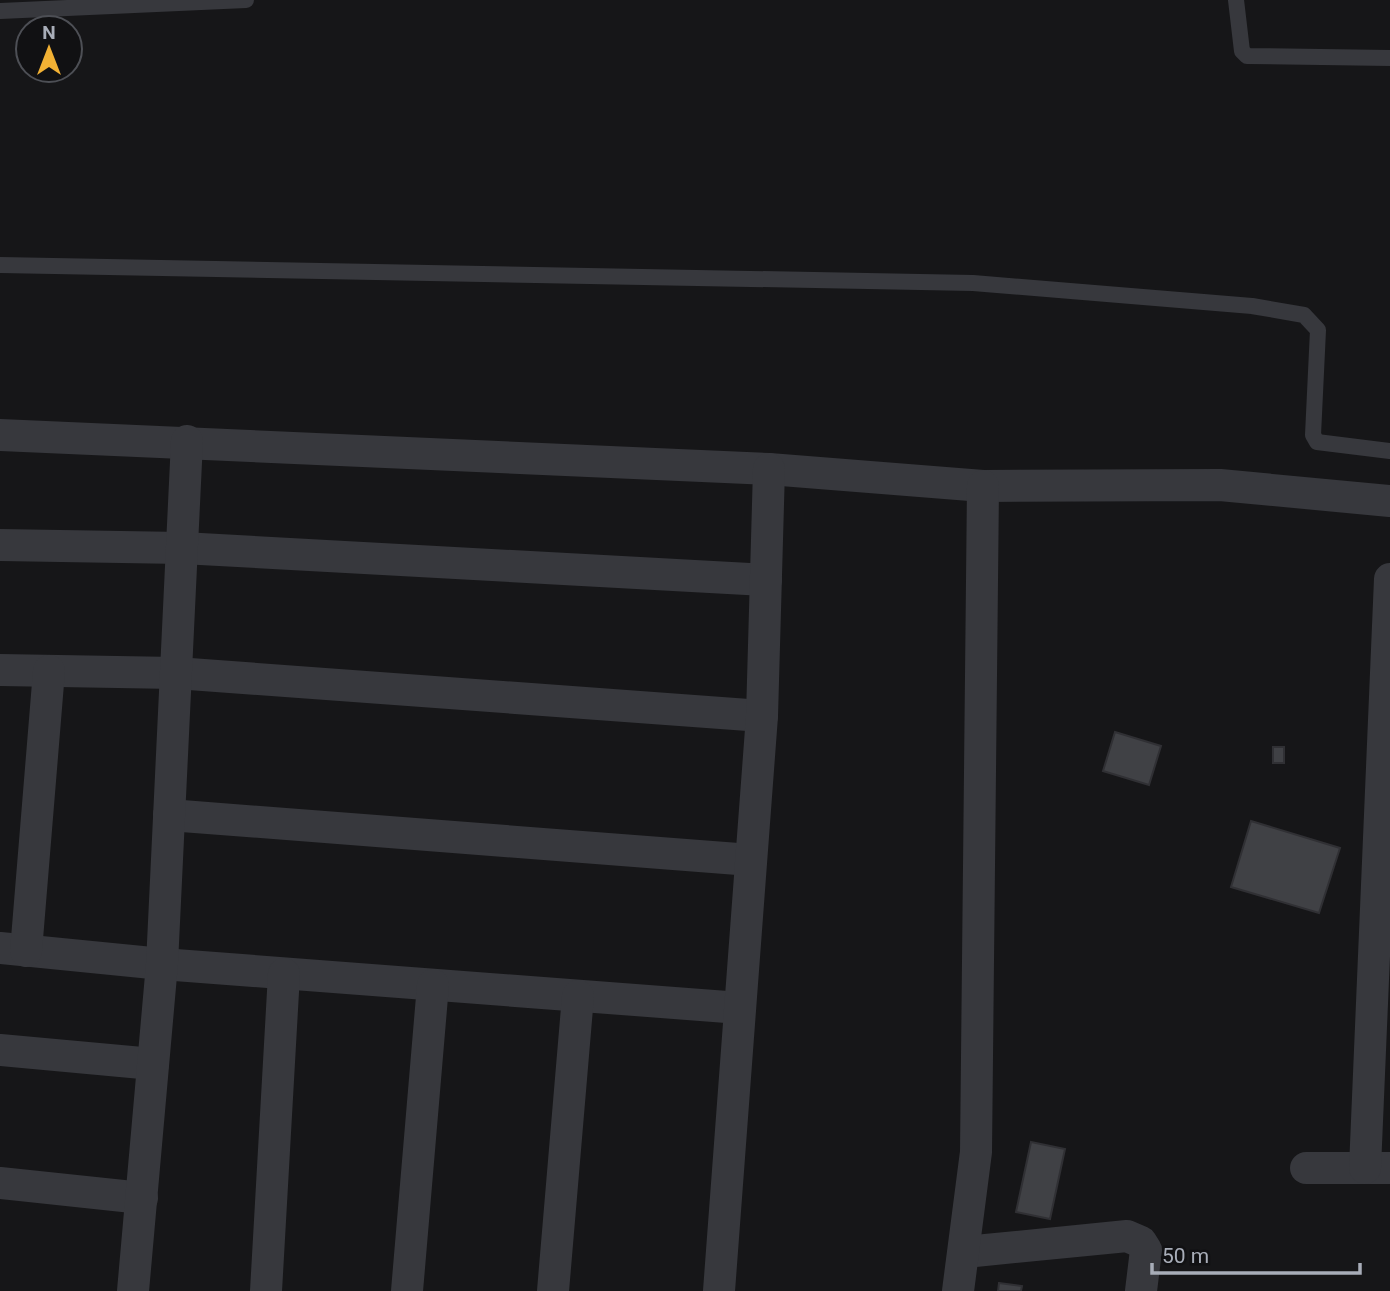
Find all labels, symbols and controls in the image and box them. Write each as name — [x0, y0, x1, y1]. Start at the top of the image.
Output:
north arrow — [14, 14, 84, 84]
text: N — [42, 21, 56, 44]
scale bar — [1152, 1232, 1360, 1276]
text: 50 m — [1162, 1244, 1209, 1268]

